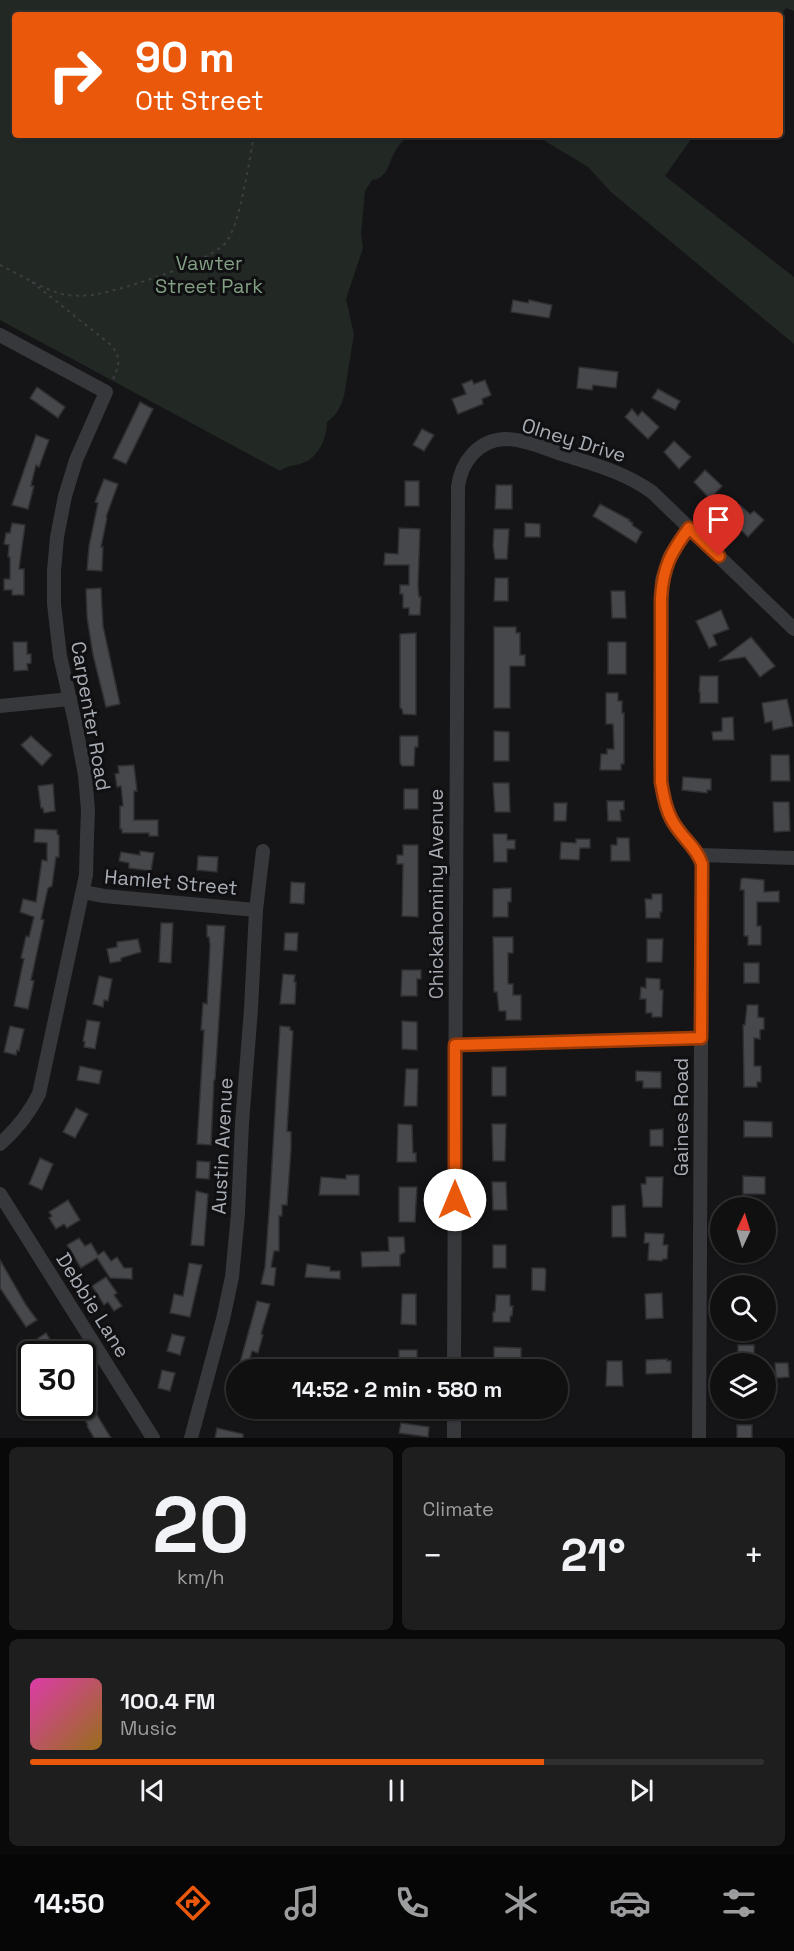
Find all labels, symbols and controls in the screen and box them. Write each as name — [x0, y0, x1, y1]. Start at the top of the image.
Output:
text: 90 m — [135, 31, 235, 84]
icon: right — [36, 36, 114, 114]
text: Ott Street — [135, 83, 264, 118]
park label: Vawter Street Park — [155, 250, 263, 299]
street label: Olney Drive — [519, 412, 629, 468]
pin — [693, 494, 744, 556]
icon: arrive — [702, 503, 735, 536]
street label: Carpenter Road — [65, 639, 117, 793]
street label: Chickahominy Avenue — [423, 789, 449, 999]
street label: Hamlet Street — [103, 863, 239, 901]
street label: Gaines Road — [668, 1058, 694, 1176]
street label: Austin Avenue — [205, 1077, 239, 1215]
position arrow — [423, 1168, 487, 1232]
north arrow — [710, 1197, 776, 1263]
map controls — [710, 1197, 776, 1419]
street label: Debbie Lane — [50, 1248, 136, 1362]
button: search — [710, 1275, 776, 1341]
speed limit sign: 30 — [18, 1341, 96, 1419]
button: layers — [710, 1353, 776, 1419]
text: 14:52 · 2 min · 580 m — [292, 1375, 502, 1403]
text: 20 — [152, 1475, 249, 1575]
text: Climate — [423, 1496, 494, 1522]
text: 21° — [561, 1527, 626, 1584]
text: − — [423, 1535, 443, 1577]
text: + — [744, 1535, 764, 1577]
text: km/h — [177, 1564, 225, 1590]
text: 100.4 FM — [120, 1687, 215, 1715]
text: Music — [120, 1715, 177, 1741]
icon: previous — [136, 1774, 169, 1807]
icon: pause — [380, 1774, 413, 1807]
icon: next — [625, 1774, 658, 1807]
icon: directions — [172, 1882, 214, 1924]
icon: music — [281, 1882, 323, 1924]
icon: phone — [391, 1882, 433, 1924]
icon: climate — [500, 1882, 542, 1924]
icon: car — [609, 1882, 651, 1924]
icon: filters — [718, 1882, 760, 1924]
text: 14:50 — [34, 1886, 105, 1921]

